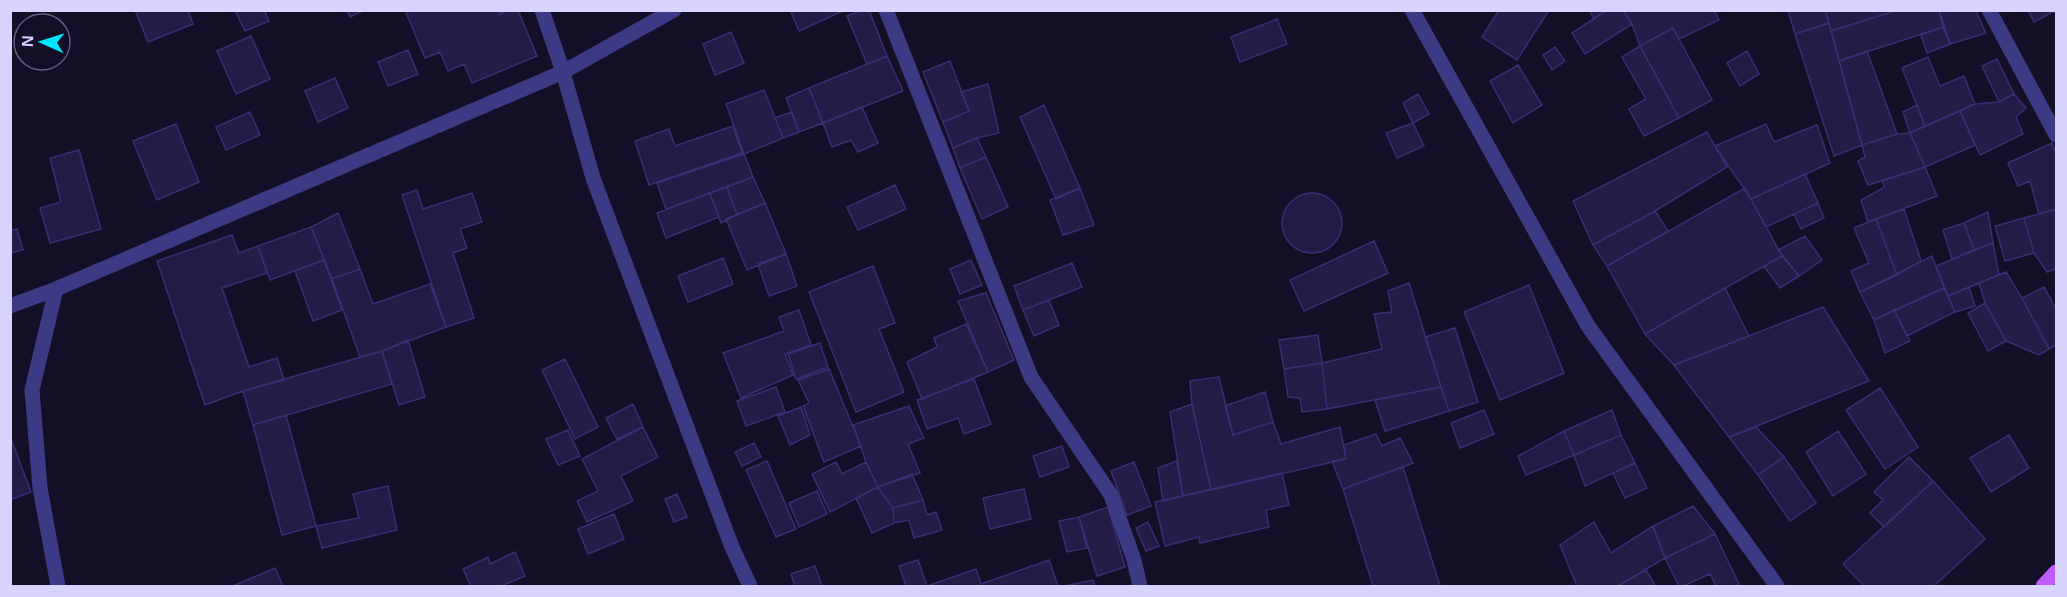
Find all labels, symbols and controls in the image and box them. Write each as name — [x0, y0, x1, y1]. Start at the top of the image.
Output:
north arrow — [12, 12, 72, 72]
text: N — [19, 35, 36, 47]

